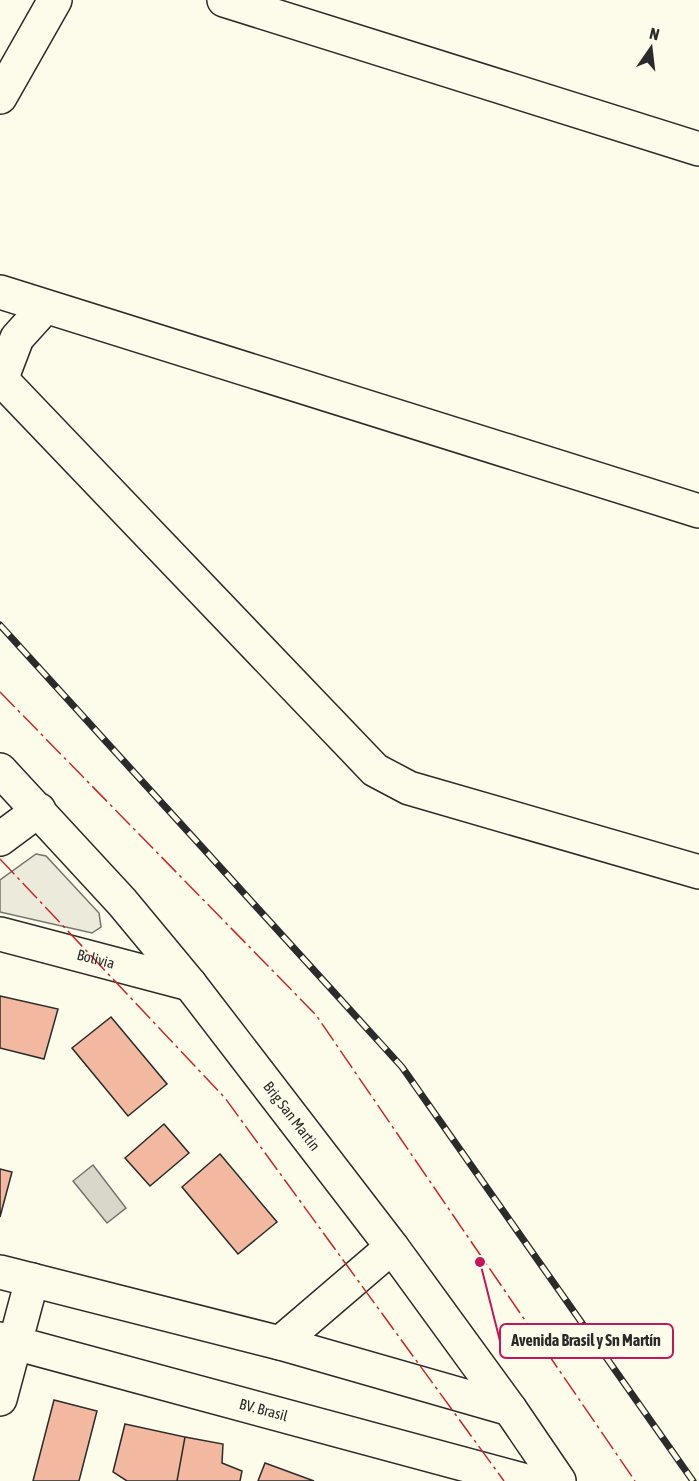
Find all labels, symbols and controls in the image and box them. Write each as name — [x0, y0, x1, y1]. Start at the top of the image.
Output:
north arrow — [621, 18, 681, 78]
text: N — [648, 24, 661, 43]
street label: Bolivia — [75, 946, 117, 972]
street label: Brig San Martin — [260, 1078, 324, 1154]
callout: Avenida Brasil y Sn Martín — [500, 1324, 673, 1358]
text: Avenida Brasil y Sn Martín — [510, 1331, 661, 1349]
street label: BV. Brasil — [238, 1395, 290, 1424]

